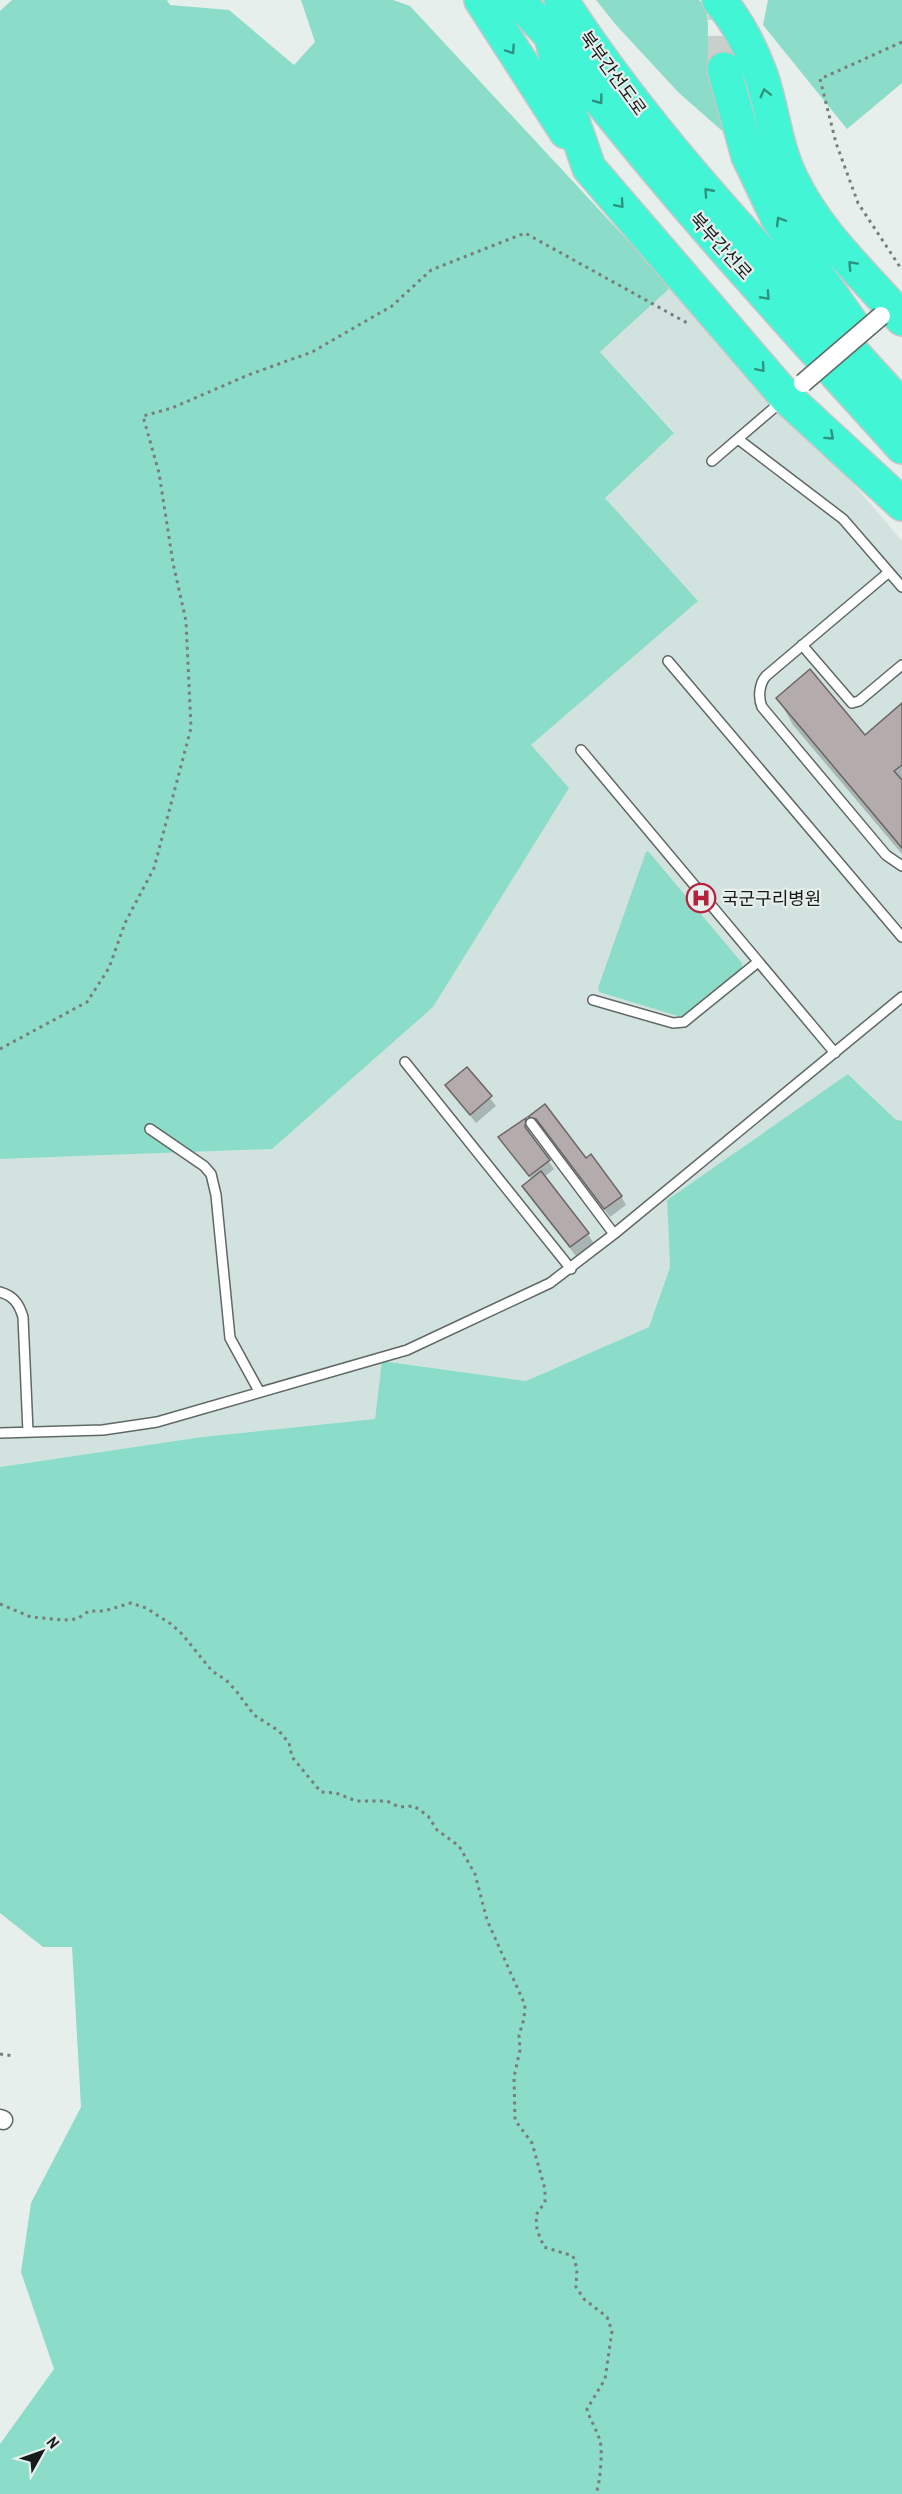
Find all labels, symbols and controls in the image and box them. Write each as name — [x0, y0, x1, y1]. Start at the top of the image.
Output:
street label: 북부간선도로 — [574, 25, 652, 121]
one-way arrow — [504, 43, 515, 54]
one-way arrow — [760, 88, 773, 98]
one-way arrow — [591, 93, 602, 104]
one-way arrow — [704, 188, 715, 199]
one-way arrow — [613, 197, 624, 208]
street label: 북부간선로 — [684, 207, 758, 285]
one-way arrow — [776, 217, 788, 227]
one-way arrow — [848, 261, 859, 272]
one-way arrow — [759, 289, 770, 300]
one-way arrow — [754, 361, 765, 372]
one-way arrow — [822, 429, 833, 440]
hospital icon: 국군구리병원 — [685, 882, 717, 914]
place label: 국군구리병원 — [722, 886, 821, 911]
north arrow — [12, 2422, 72, 2482]
text: N — [42, 2432, 65, 2453]

